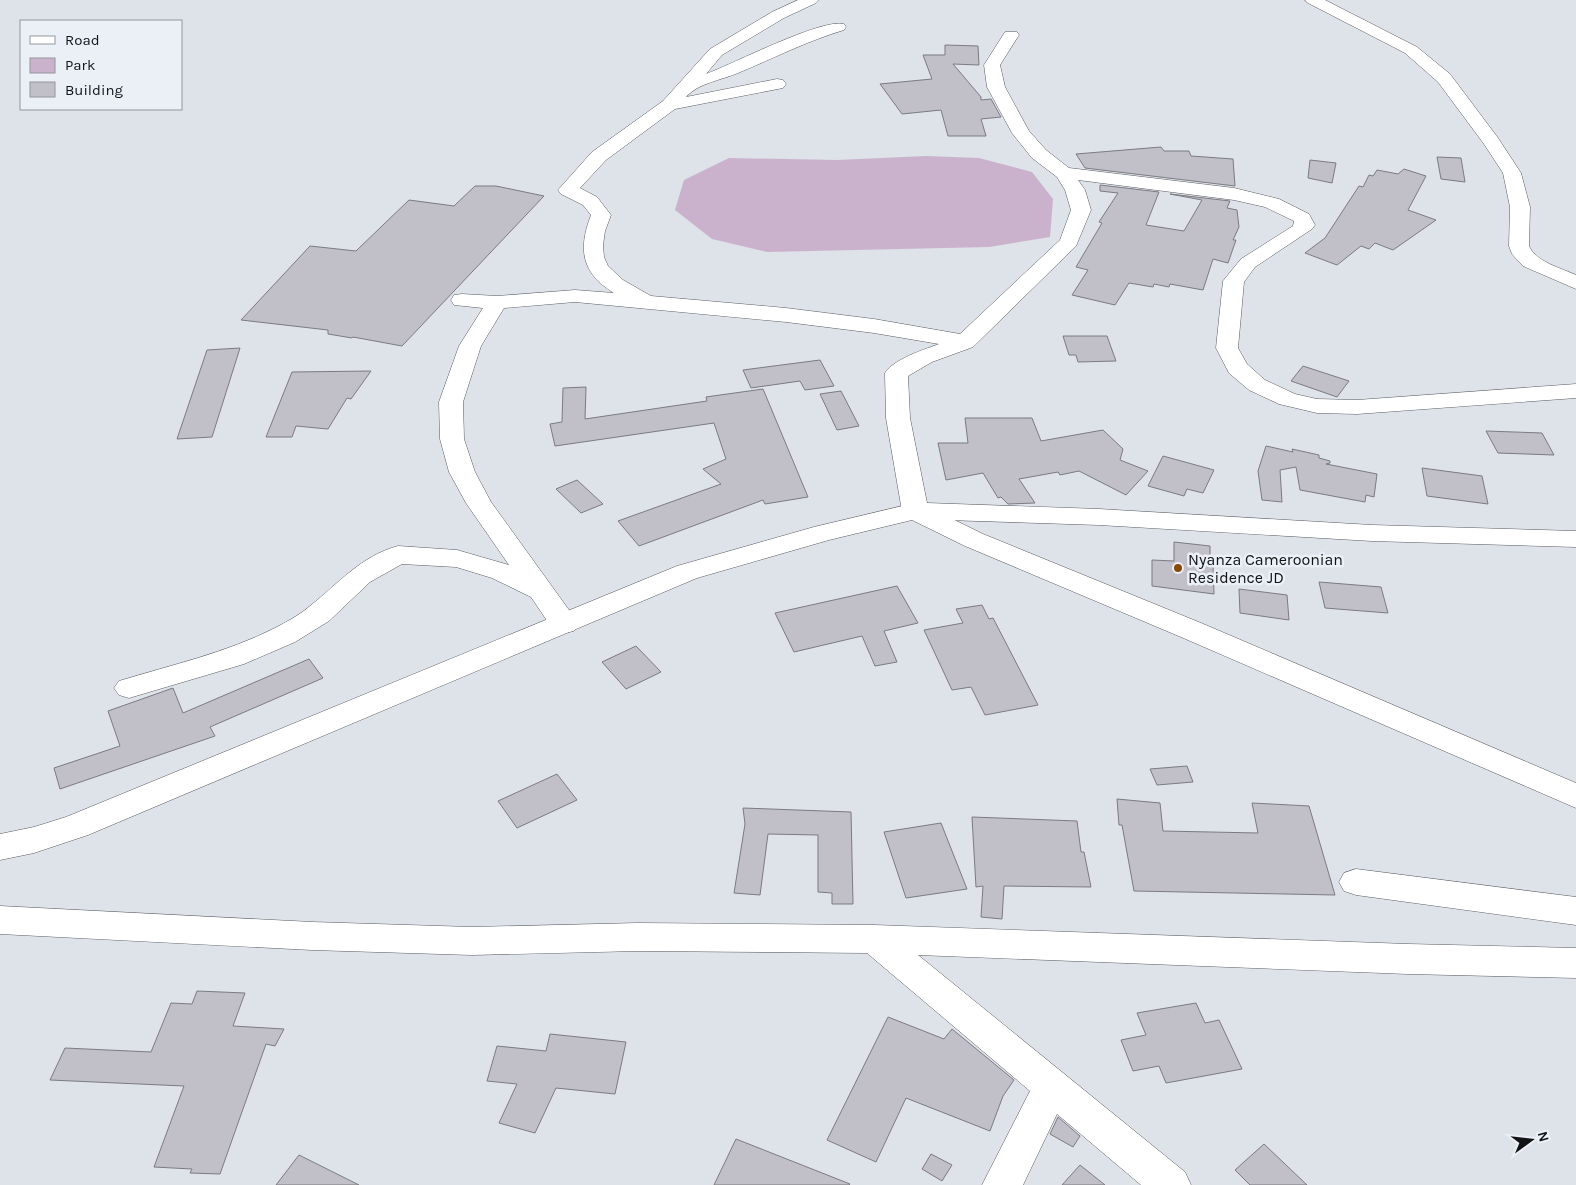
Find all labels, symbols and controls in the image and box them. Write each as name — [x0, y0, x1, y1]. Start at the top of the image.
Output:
legend — [20, 20, 182, 110]
text: Road — [65, 31, 100, 49]
text: Park — [65, 56, 95, 74]
text: Building — [65, 81, 123, 99]
place label: Nyanza Cameroonian Residence JD — [1188, 550, 1343, 587]
marker: Nyanza Cameroonian Residence JD — [1172, 562, 1184, 574]
north arrow — [1506, 1115, 1556, 1165]
text: N — [1534, 1130, 1553, 1144]

